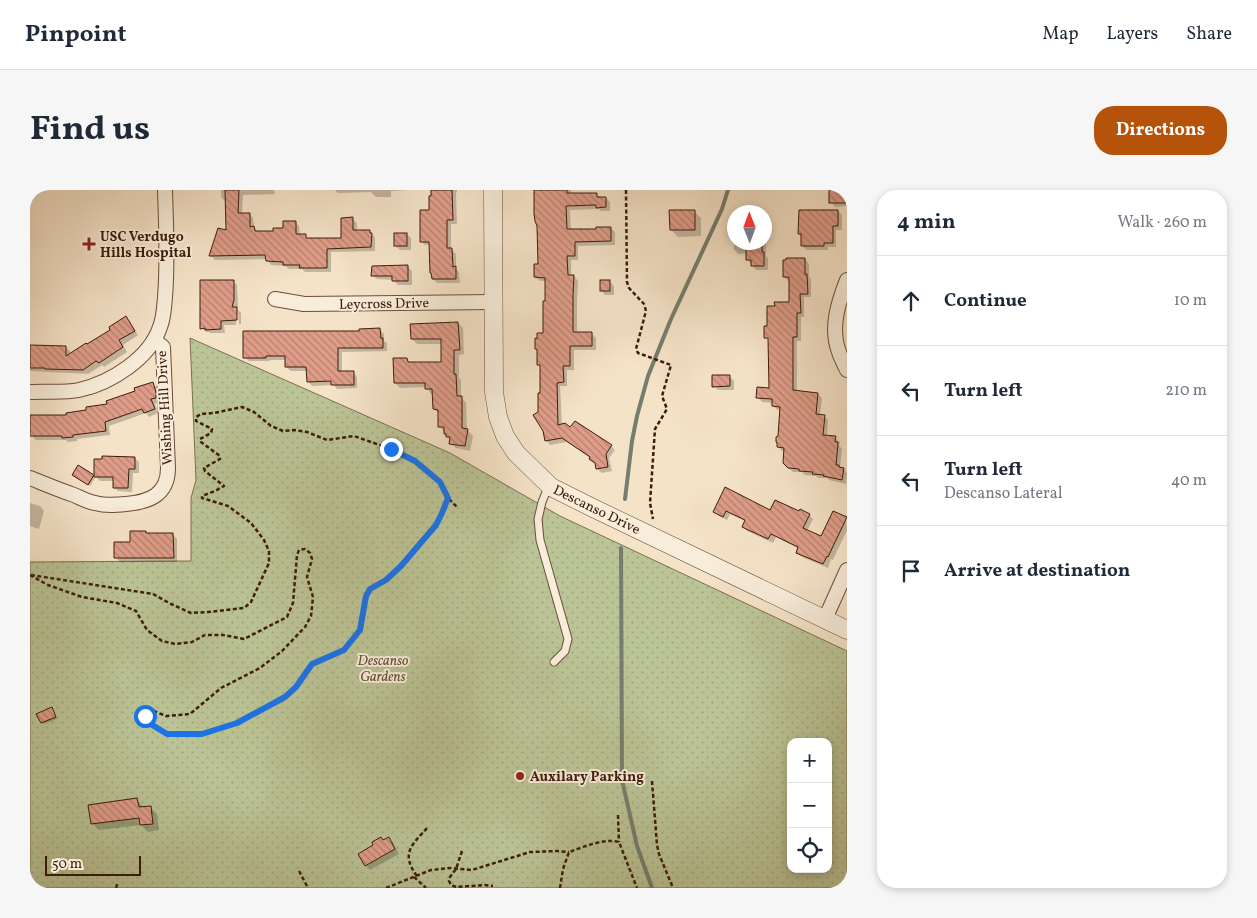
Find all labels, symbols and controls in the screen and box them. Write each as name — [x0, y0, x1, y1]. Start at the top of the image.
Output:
text: Pinpoint — [25, 18, 127, 52]
text: Map — [1042, 22, 1078, 47]
text: Layers — [1106, 22, 1158, 47]
text: Share — [1186, 22, 1232, 47]
text: Find us — [30, 106, 150, 154]
button: Directions — [1094, 106, 1227, 155]
north arrow — [727, 205, 772, 250]
text: 4 min — [897, 208, 956, 237]
text: Walk · 260 m — [1117, 212, 1207, 234]
place label: USC Verdugo Hills Hospital — [100, 228, 191, 263]
marker: USC Verdugo Hills Hospital — [82, 237, 96, 251]
icon: ahead — [897, 287, 925, 315]
text: Continue — [944, 288, 1027, 314]
text: 10 m — [1174, 290, 1207, 312]
street label: Leycross Drive — [339, 294, 430, 315]
street label: Wishing Hill Drive — [153, 350, 178, 466]
icon: left — [897, 377, 925, 405]
text: Turn left — [944, 378, 1023, 404]
text: 210 m — [1165, 380, 1207, 402]
route end — [380, 438, 403, 461]
text: Turn left — [944, 457, 1023, 483]
icon: left — [897, 467, 925, 495]
text: 40 m — [1171, 470, 1207, 492]
street label: Descanso Drive — [550, 481, 643, 540]
text: Descanso Lateral — [944, 483, 1063, 505]
icon: arrive — [897, 557, 925, 585]
text: Arrive at destination — [944, 558, 1130, 584]
park label: Descanso Gardens — [358, 652, 409, 687]
route start — [134, 705, 157, 728]
map controls — [787, 738, 832, 873]
button: + — [787, 738, 832, 783]
place label: Auxilary Parking — [530, 768, 644, 787]
marker: Auxilary Parking — [514, 770, 526, 782]
button: − — [787, 783, 832, 828]
button: locate — [787, 828, 832, 873]
scale bar — [45, 853, 141, 876]
text: 50 m — [52, 855, 82, 874]

